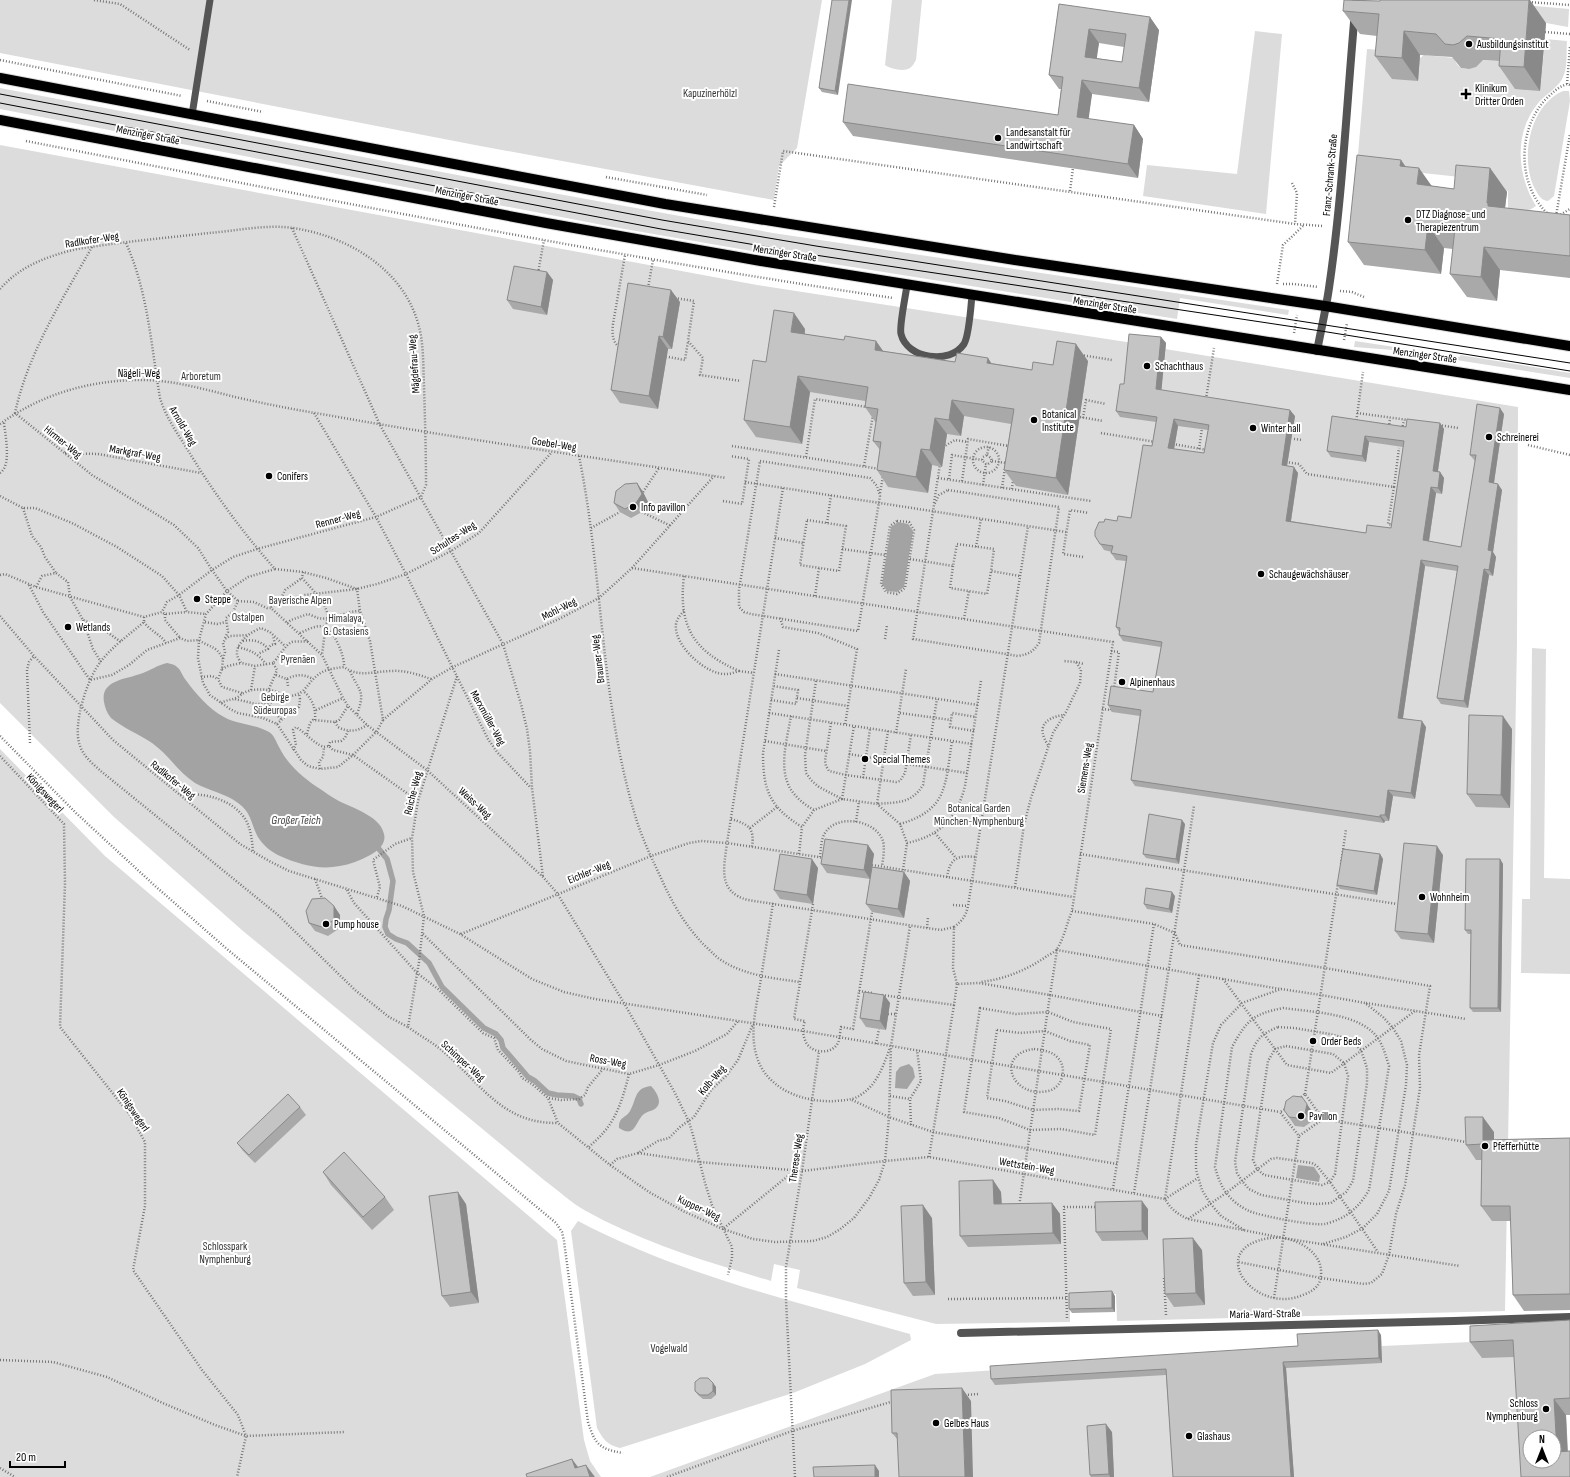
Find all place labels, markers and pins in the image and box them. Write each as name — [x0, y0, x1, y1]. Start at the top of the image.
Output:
place label: Ausbildungsinstitut — [1476, 38, 1549, 51]
marker: Ausbildungsinstitut — [1464, 39, 1474, 49]
place label: Klinikum Dritter Orden — [1475, 82, 1524, 108]
marker: Klinikum Dritter Orden — [1460, 88, 1472, 100]
place label: Landesanstalt für Landwirtschaft — [1006, 126, 1070, 152]
marker: Landesanstalt für Landwirtschaft — [993, 133, 1003, 143]
place label: DTZ Diagnose- und Therapiezentrum — [1416, 208, 1486, 234]
marker: DTZ Diagnose- und Therapiezentrum — [1403, 215, 1413, 225]
place label: Schachthaus — [1155, 360, 1203, 373]
marker: Schachthaus — [1142, 361, 1152, 371]
place label: Botanical Institute — [1042, 408, 1076, 434]
marker: Botanical Institute — [1029, 415, 1039, 425]
place label: Winter hall — [1261, 422, 1301, 435]
marker: Winter hall — [1248, 423, 1258, 433]
place label: Schreinerei — [1497, 431, 1539, 444]
marker: Schreinerei — [1484, 432, 1494, 442]
place label: Conifers — [277, 470, 308, 483]
marker: Conifers — [264, 471, 274, 481]
place label: Info pavillon — [641, 501, 686, 514]
marker: Info pavillon — [628, 502, 638, 512]
place label: Schaugewächshäuser — [1269, 568, 1349, 581]
marker: Schaugewächshäuser — [1256, 569, 1266, 579]
place label: Steppe — [205, 593, 231, 606]
marker: Steppe — [192, 594, 202, 604]
place label: Wetlands — [76, 621, 110, 634]
marker: Wetlands — [63, 622, 73, 632]
place label: Alpinenhaus — [1129, 676, 1175, 689]
marker: Alpinenhaus — [1117, 677, 1127, 687]
place label: Special Themes — [873, 753, 930, 766]
marker: Special Themes — [860, 754, 870, 764]
place label: Wohnheim — [1430, 891, 1469, 904]
marker: Wohnheim — [1417, 892, 1427, 902]
place label: Pump house — [334, 918, 379, 931]
marker: Pump house — [321, 919, 331, 929]
place label: Order Beds — [1321, 1035, 1361, 1048]
marker: Order Beds — [1308, 1036, 1318, 1046]
place label: Pavillon — [1309, 1110, 1338, 1123]
marker: Pavillon — [1296, 1111, 1306, 1121]
place label: Pfefferhütte — [1493, 1140, 1539, 1153]
marker: Pfefferhütte — [1480, 1141, 1490, 1151]
place label: Schloss Nymphenburg — [1486, 1397, 1539, 1423]
marker: Schloss Nymphenburg — [1541, 1404, 1551, 1414]
place label: Gelbes Haus — [944, 1417, 989, 1430]
marker: Gelbes Haus — [931, 1418, 941, 1428]
place label: Glashaus — [1197, 1430, 1230, 1443]
marker: Glashaus — [1184, 1431, 1194, 1441]

